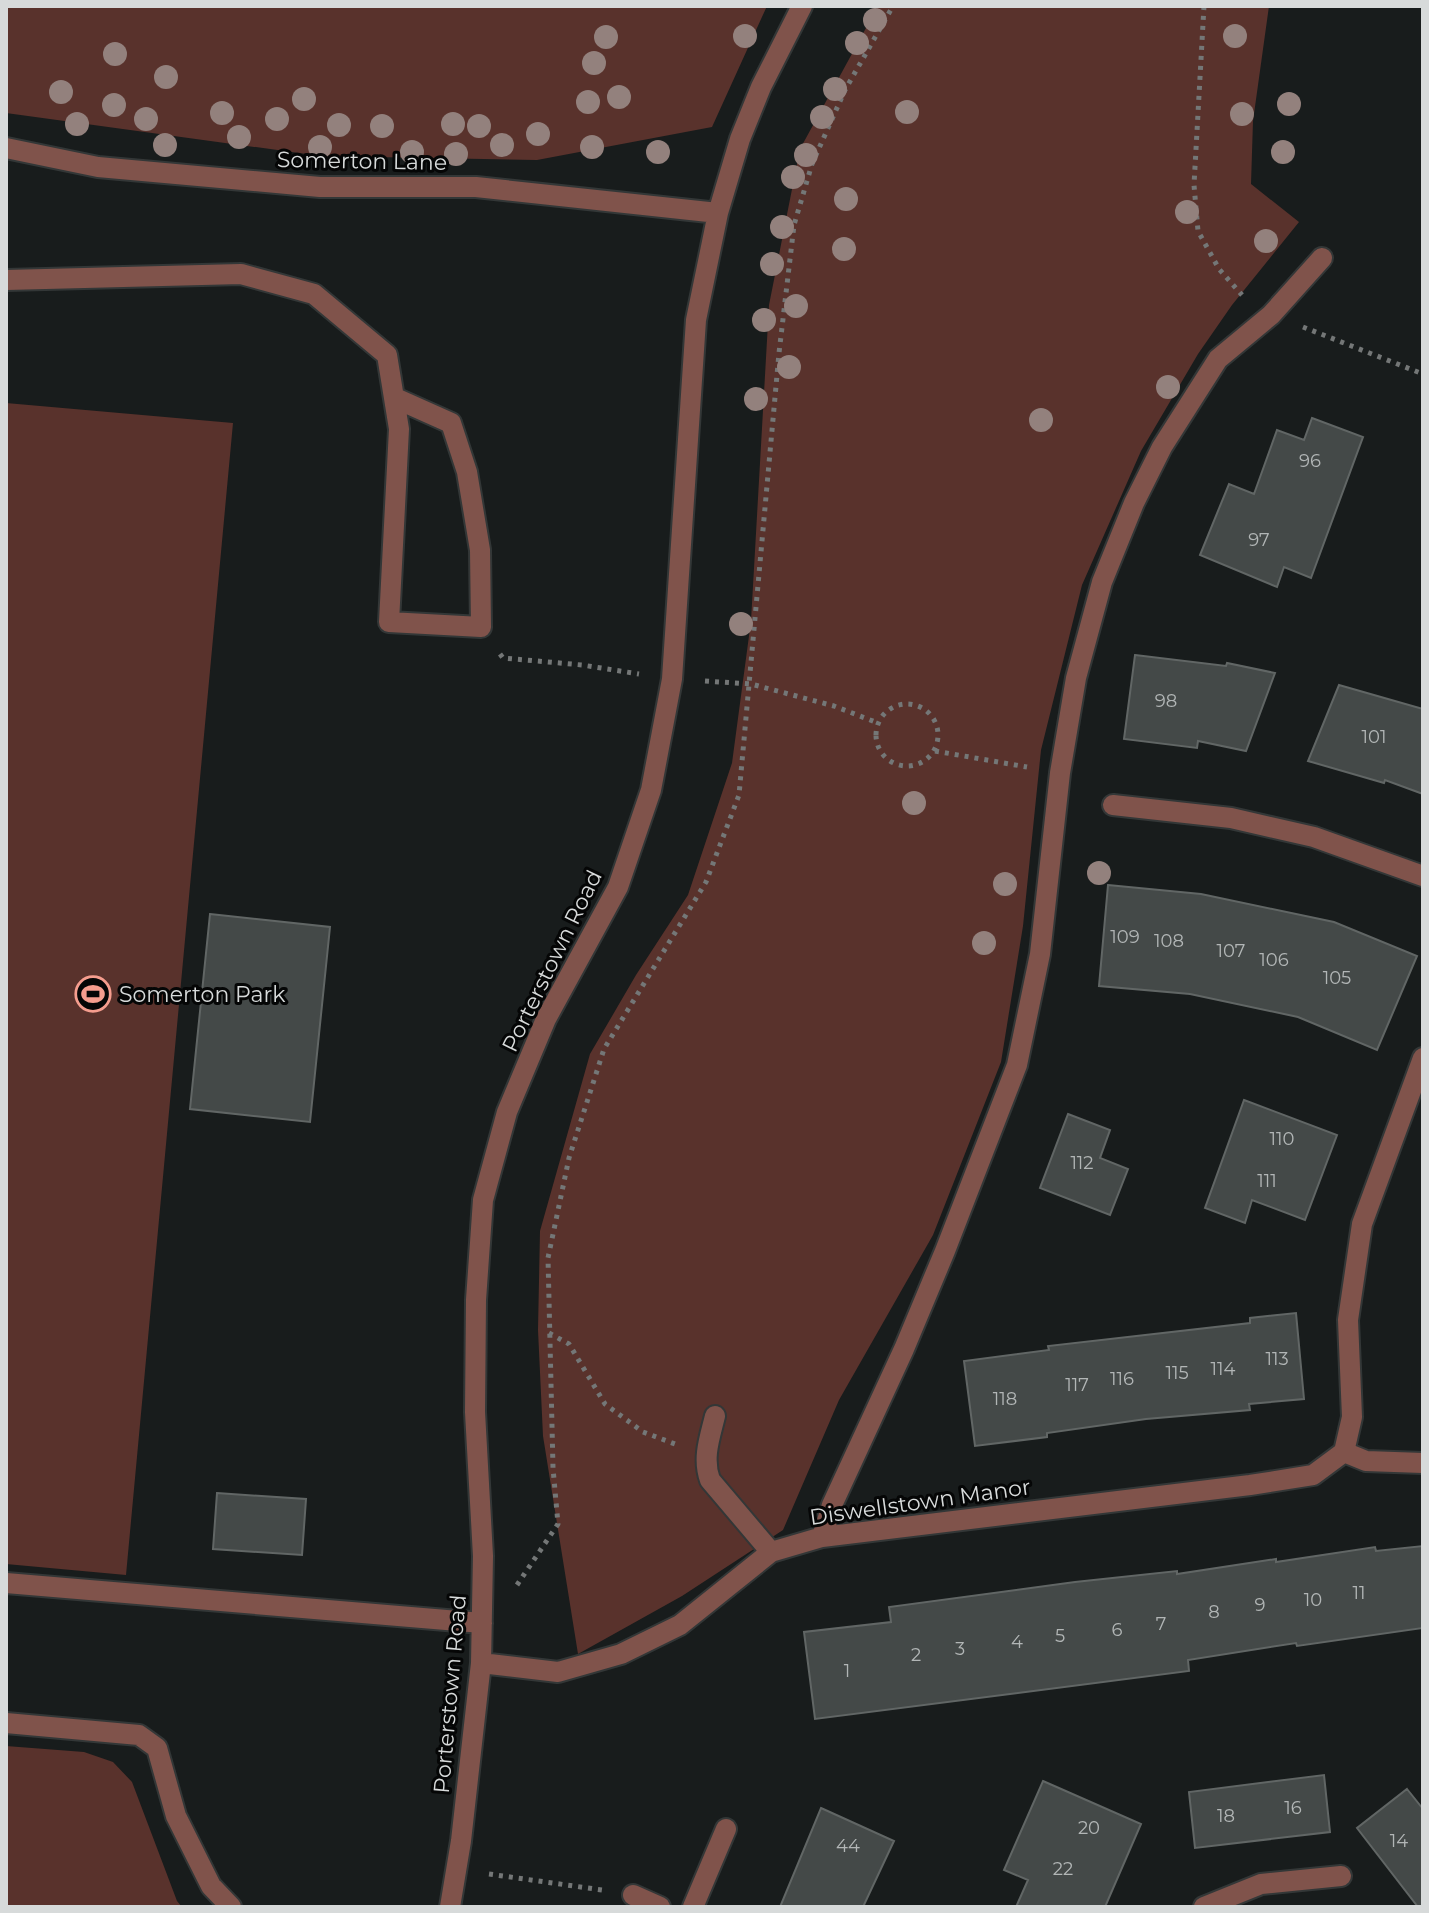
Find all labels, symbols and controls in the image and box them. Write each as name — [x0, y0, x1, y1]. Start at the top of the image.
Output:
street label: Somerton Lane — [277, 146, 447, 176]
house number: 96 — [1299, 450, 1321, 472]
house number: 97 — [1248, 529, 1270, 551]
house number: 98 — [1155, 690, 1177, 712]
house number: 101 — [1362, 726, 1386, 748]
street label: Porterstown Road — [496, 866, 608, 1056]
house number: 109 — [1110, 926, 1140, 948]
house number: 108 — [1154, 930, 1184, 952]
house number: 107 — [1217, 940, 1245, 962]
house number: 106 — [1259, 949, 1289, 971]
house number: 105 — [1323, 967, 1351, 989]
sports icon: Somerton Park — [74, 975, 112, 1013]
place label: Somerton Park — [119, 981, 286, 1008]
house number: 110 — [1270, 1128, 1294, 1150]
house number: 112 — [1070, 1152, 1094, 1174]
house number: 111 — [1257, 1170, 1277, 1192]
house number: 113 — [1265, 1348, 1289, 1370]
house number: 114 — [1211, 1358, 1236, 1380]
house number: 115 — [1165, 1362, 1189, 1384]
house number: 116 — [1110, 1368, 1134, 1390]
house number: 117 — [1065, 1374, 1089, 1396]
house number: 118 — [993, 1388, 1017, 1410]
street label: Diswellstown Manor — [808, 1473, 1032, 1531]
house number: 11 — [1353, 1582, 1366, 1604]
house number: 10 — [1304, 1589, 1322, 1611]
street label: Porterstown Road — [428, 1594, 472, 1794]
house number: 9 — [1255, 1594, 1266, 1616]
house number: 8 — [1208, 1601, 1220, 1623]
house number: 7 — [1156, 1613, 1166, 1635]
house number: 6 — [1112, 1619, 1123, 1641]
house number: 5 — [1055, 1625, 1065, 1647]
house number: 4 — [1011, 1631, 1023, 1653]
house number: 3 — [955, 1638, 965, 1660]
house number: 2 — [911, 1644, 921, 1666]
house number: 1 — [844, 1660, 850, 1682]
house number: 16 — [1284, 1797, 1302, 1819]
house number: 18 — [1217, 1805, 1235, 1827]
house number: 20 — [1078, 1817, 1100, 1839]
house number: 14 — [1390, 1830, 1408, 1852]
house number: 44 — [836, 1835, 860, 1857]
house number: 22 — [1053, 1858, 1073, 1880]

